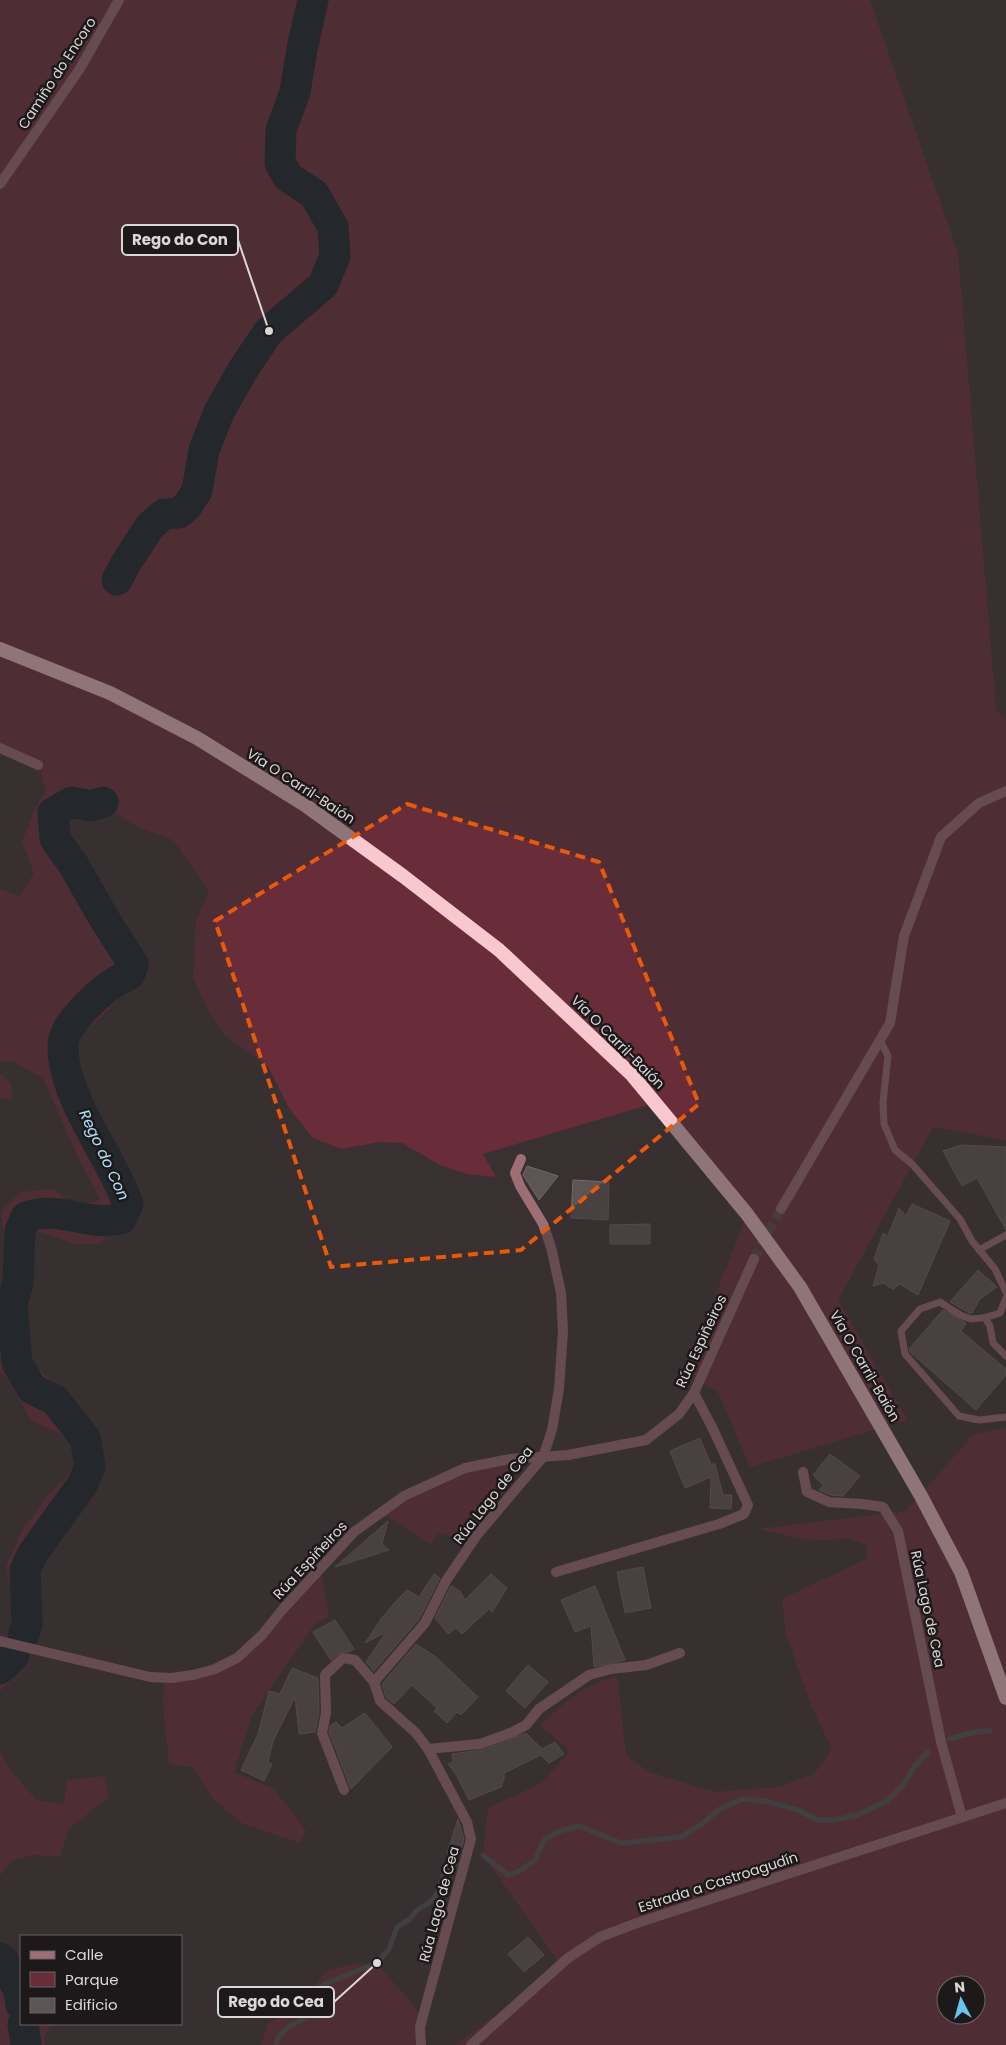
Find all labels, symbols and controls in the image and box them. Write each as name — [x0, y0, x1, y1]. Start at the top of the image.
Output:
street label: Camiño do Encoro — [13, 13, 101, 133]
callout: Rego do Con — [122, 225, 238, 255]
text: Rego do Con — [132, 229, 228, 250]
street label: Vía O Carril-Baión — [243, 743, 359, 829]
street label: Vía O Carril-Baión — [567, 991, 669, 1093]
water label: Rego do Con — [74, 1106, 135, 1203]
street label: Rúa Espiñeiros — [671, 1291, 731, 1391]
street label: Vía O Carril-Baión — [825, 1307, 905, 1425]
street label: Rúa Lago de Cea — [448, 1442, 538, 1548]
street label: Rúa Espiñeiros — [268, 1516, 352, 1604]
street label: Rúa Lago de Cea — [906, 1549, 950, 1669]
street label: Rúa Lago de Cea — [414, 1844, 464, 1964]
street label: Estrada a Castroagudín — [636, 1847, 800, 1917]
legend — [20, 1935, 182, 2025]
text: Calle — [65, 1944, 103, 1965]
text: Parque — [65, 1969, 118, 1990]
north arrow — [936, 1975, 986, 2025]
text: N — [953, 1977, 966, 1998]
callout: Rego do Cea — [218, 1987, 334, 2017]
text: Rego do Cea — [228, 1991, 324, 2012]
text: Edificio — [65, 1994, 118, 2015]

